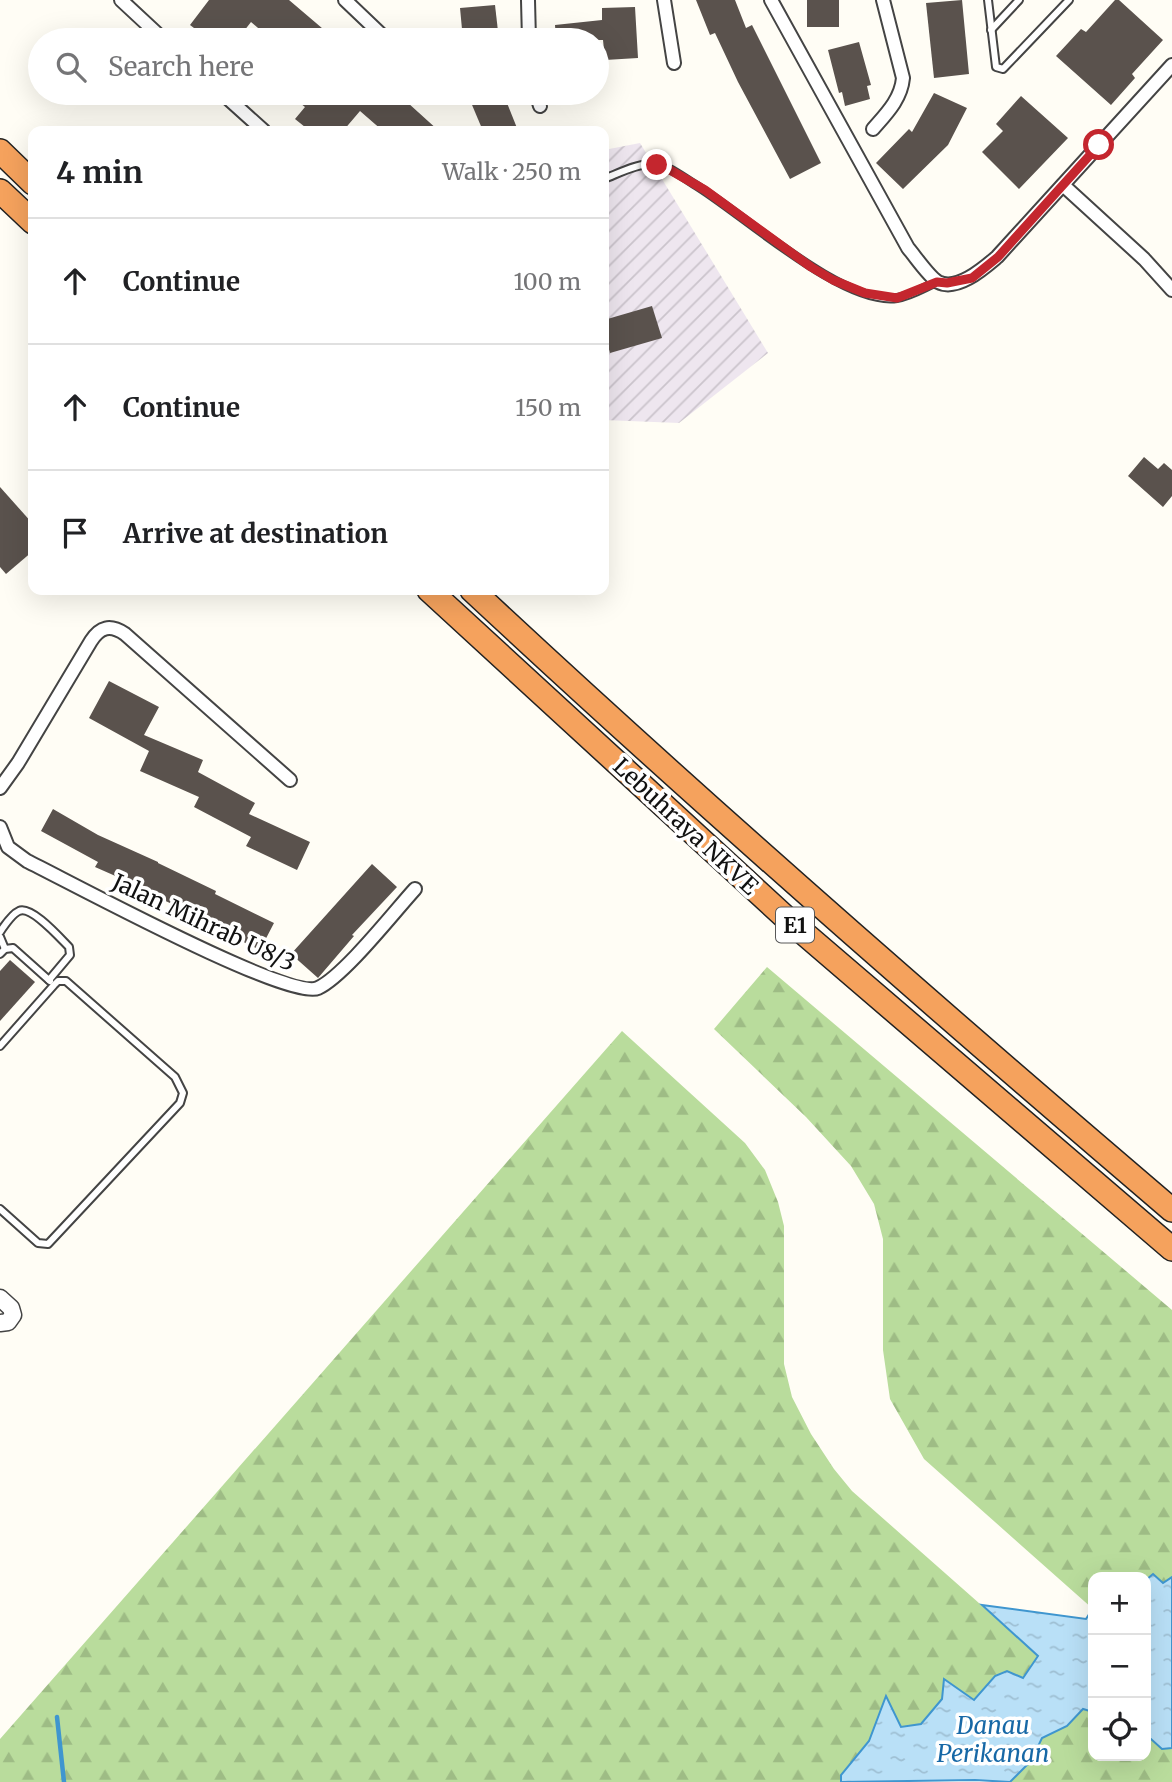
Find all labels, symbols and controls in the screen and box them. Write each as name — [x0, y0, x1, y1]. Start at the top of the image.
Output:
search box — [28, 28, 609, 105]
icon: search — [52, 48, 90, 86]
text: Search here — [108, 50, 254, 83]
route start — [1083, 129, 1114, 160]
route end — [641, 149, 672, 180]
text: 4 min — [56, 153, 143, 191]
text: Walk · 250 m — [442, 157, 581, 186]
icon: ahead — [56, 262, 94, 300]
text: Continue — [123, 265, 240, 298]
text: 100 m — [513, 267, 581, 296]
icon: ahead — [56, 388, 94, 426]
text: Continue — [123, 391, 240, 424]
text: 150 m — [515, 393, 581, 422]
icon: arrive — [56, 514, 94, 552]
text: Arrive at destination — [123, 517, 388, 550]
street label: Lebuhraya NKVE — [607, 751, 765, 901]
street label: Jalan Mihrab U8/3 — [107, 866, 300, 977]
road number: E1 — [776, 908, 814, 942]
map controls — [1088, 1572, 1151, 1761]
button: + — [1088, 1572, 1151, 1635]
button: − — [1088, 1635, 1151, 1698]
button: locate — [1088, 1698, 1151, 1761]
water label: Danau Perikanan — [937, 1710, 1049, 1769]

